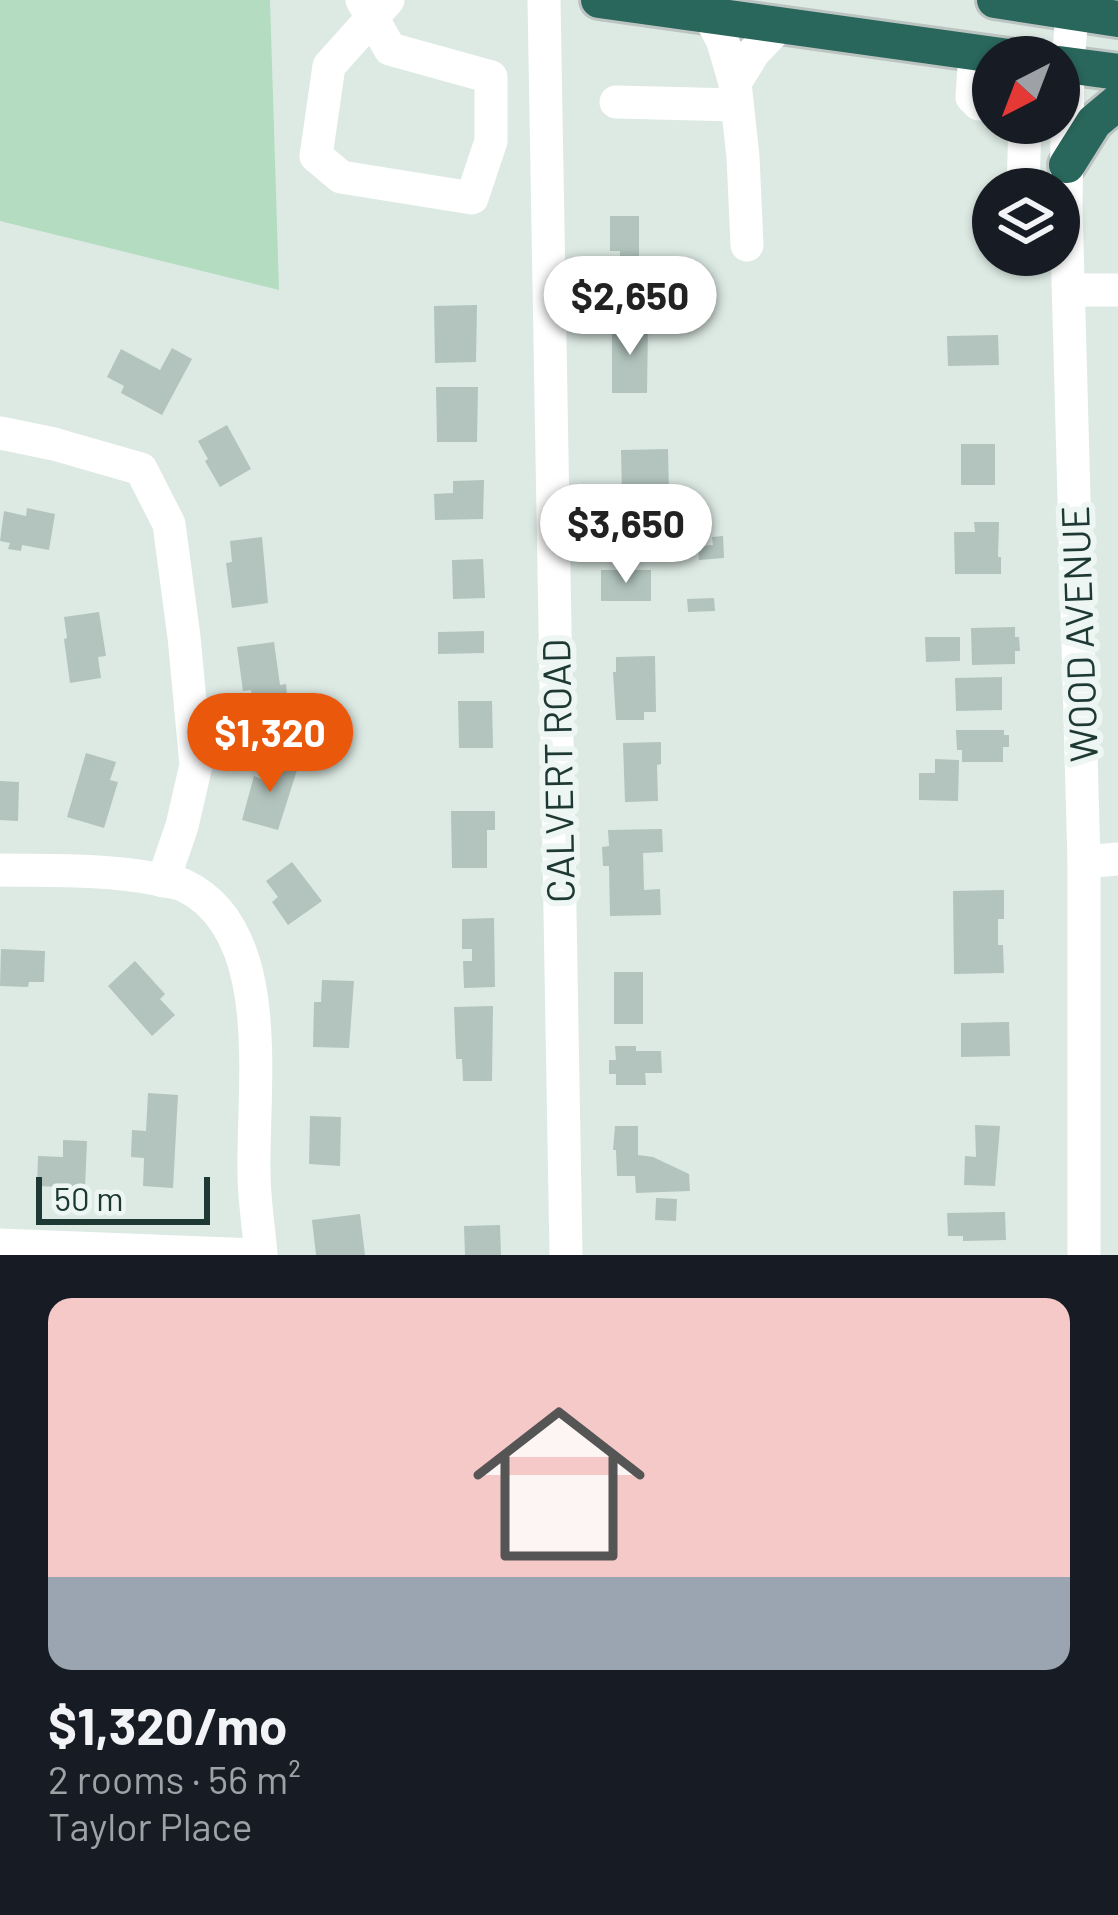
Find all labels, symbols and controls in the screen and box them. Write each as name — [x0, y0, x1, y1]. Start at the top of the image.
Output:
north arrow — [972, 36, 1080, 144]
map controls — [972, 36, 1080, 276]
button: layers — [972, 168, 1080, 276]
pin: $2,650 — [532, 256, 728, 358]
text: $2,650 — [571, 271, 689, 318]
pin: $3,650 — [528, 484, 724, 586]
text: $3,650 — [567, 499, 685, 546]
street label: WOOD AVENUE — [1050, 505, 1106, 763]
street label: CALVERT ROAD — [531, 639, 583, 903]
pin: $1,320 — [172, 693, 368, 795]
text: $1,320 — [214, 708, 326, 755]
scale bar — [36, 1171, 210, 1224]
text: 50 m — [54, 1178, 124, 1218]
icon: home — [451, 1376, 667, 1592]
text: $1,320/mo — [48, 1694, 287, 1755]
text: 2 rooms · 56 m² — [48, 1755, 301, 1802]
text: Taylor Place — [48, 1802, 252, 1849]

